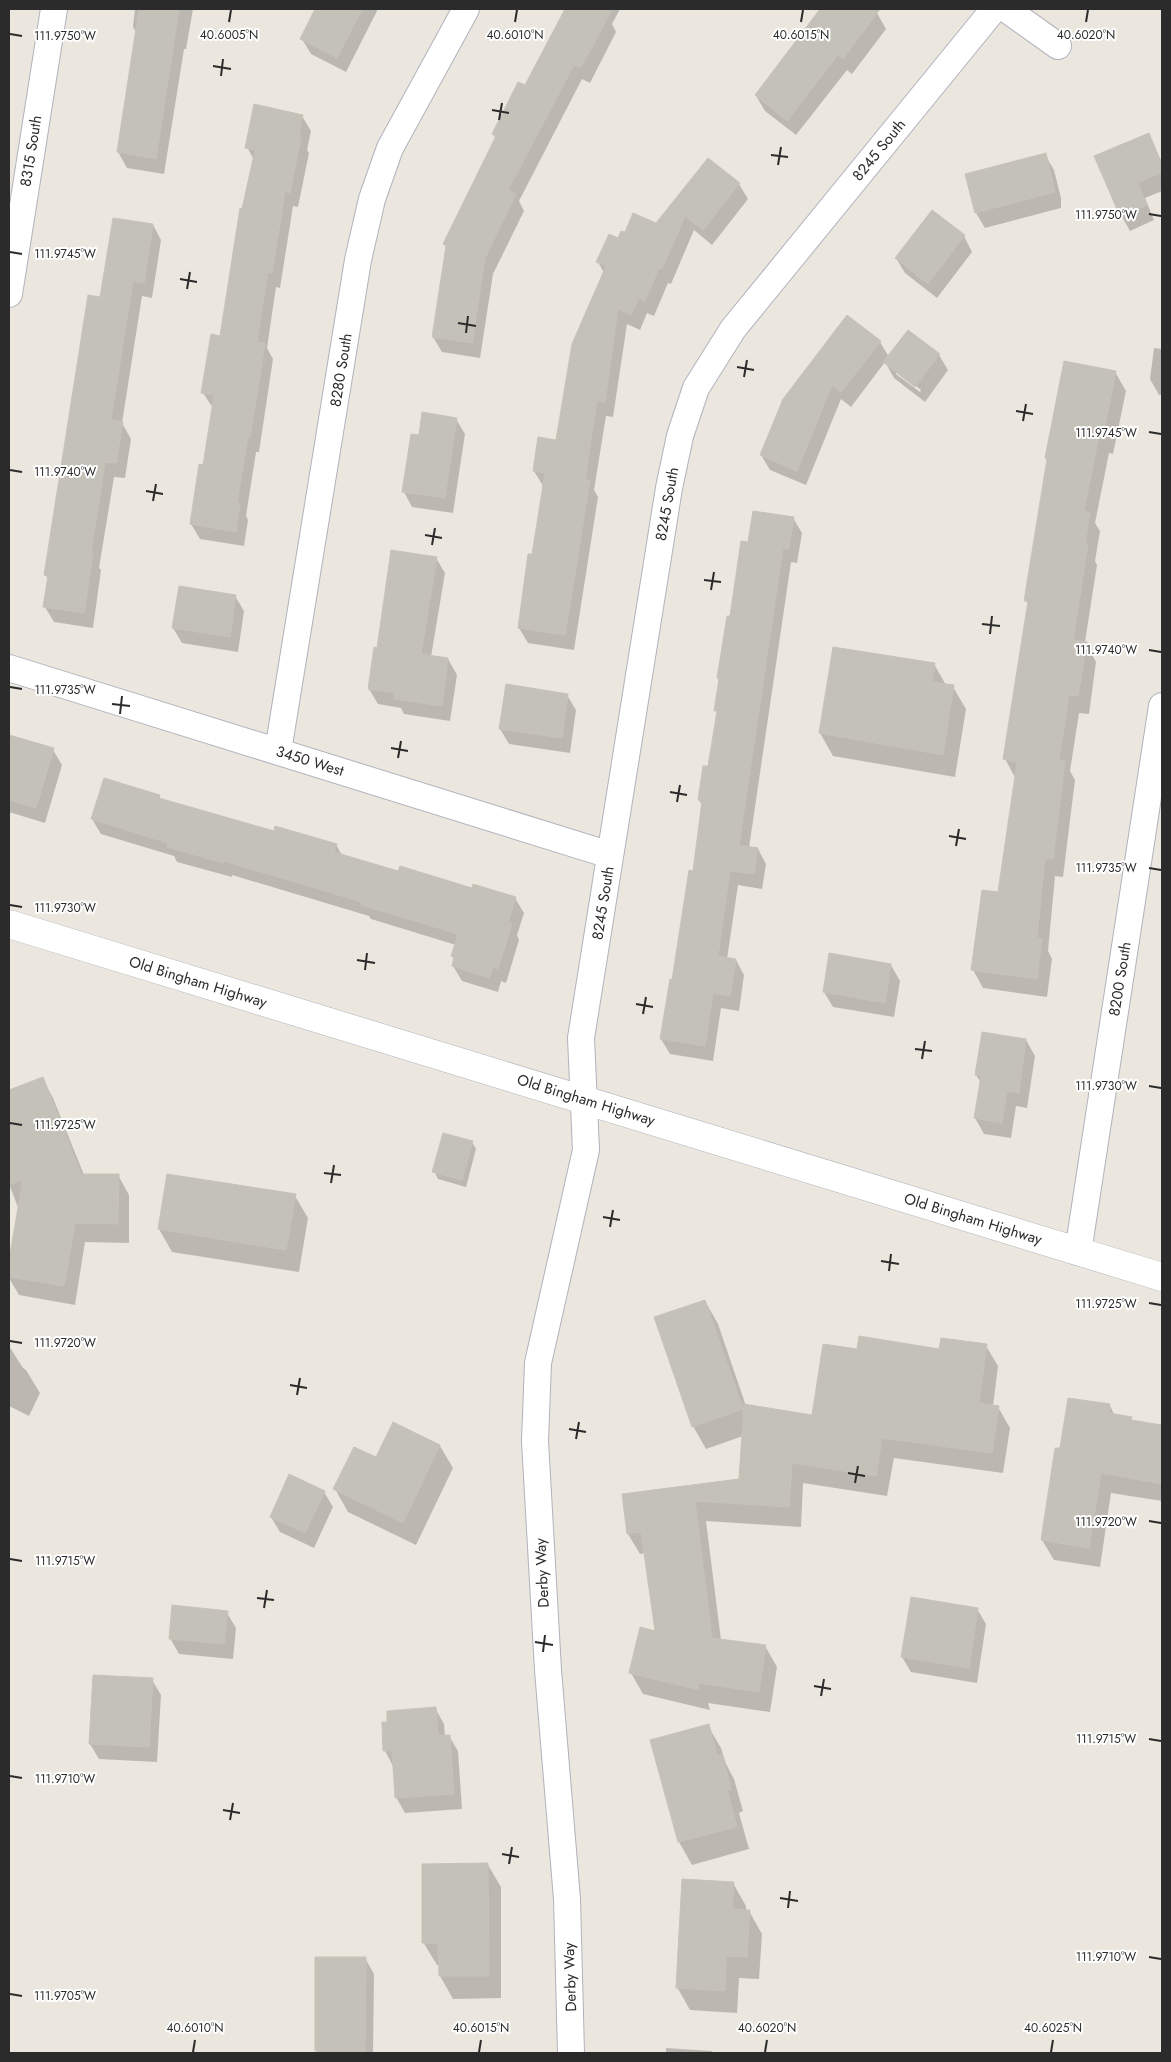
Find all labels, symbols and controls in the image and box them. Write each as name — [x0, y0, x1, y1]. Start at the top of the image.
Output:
text: 40.6005°N — [200, 26, 258, 44]
text: 40.6010°N — [486, 26, 544, 44]
text: 40.6015°N — [773, 26, 829, 44]
text: 40.6020°N — [1057, 26, 1115, 44]
text: 111.9750°W — [34, 27, 96, 45]
street label: 8315 South — [15, 114, 47, 188]
street label: 8245 South — [847, 114, 911, 186]
text: 111.9750°W — [1075, 206, 1137, 224]
text: 111.9745°W — [34, 245, 96, 263]
street label: 8280 South — [324, 332, 358, 408]
text: 111.9745°W — [1075, 424, 1137, 442]
text: 111.9740°W — [34, 463, 96, 481]
street label: 8245 South — [650, 466, 684, 542]
text: 111.9740°W — [1075, 641, 1137, 659]
text: 111.9735°W — [34, 681, 96, 699]
street label: 3450 West — [273, 740, 347, 782]
text: 111.9735°W — [1075, 859, 1137, 877]
street label: 8245 South — [586, 865, 620, 941]
text: 111.9730°W — [34, 899, 96, 917]
street label: 8200 South — [1103, 940, 1137, 1018]
street label: Old Bingham Highway — [126, 951, 270, 1014]
street label: Old Bingham Highway — [514, 1069, 658, 1132]
text: 111.9730°W — [1075, 1077, 1137, 1095]
text: 111.9725°W — [34, 1116, 96, 1134]
street label: Old Bingham Highway — [901, 1188, 1045, 1251]
text: 111.9725°W — [1075, 1295, 1137, 1313]
text: 111.9720°W — [34, 1334, 96, 1352]
text: 111.9720°W — [1075, 1513, 1137, 1531]
street label: Derby Way — [529, 1537, 555, 1608]
text: 111.9715°W — [35, 1552, 95, 1570]
text: 111.9715°W — [1076, 1730, 1136, 1748]
text: 111.9710°W — [35, 1770, 95, 1788]
street label: Derby Way — [558, 1941, 582, 2012]
text: 111.9710°W — [1076, 1948, 1136, 1966]
text: 111.9705°W — [34, 1987, 96, 2005]
text: 40.6010°N — [166, 2019, 224, 2037]
text: 40.6015°N — [453, 2019, 509, 2037]
text: 40.6020°N — [738, 2019, 796, 2037]
text: 40.6025°N — [1024, 2019, 1082, 2037]

